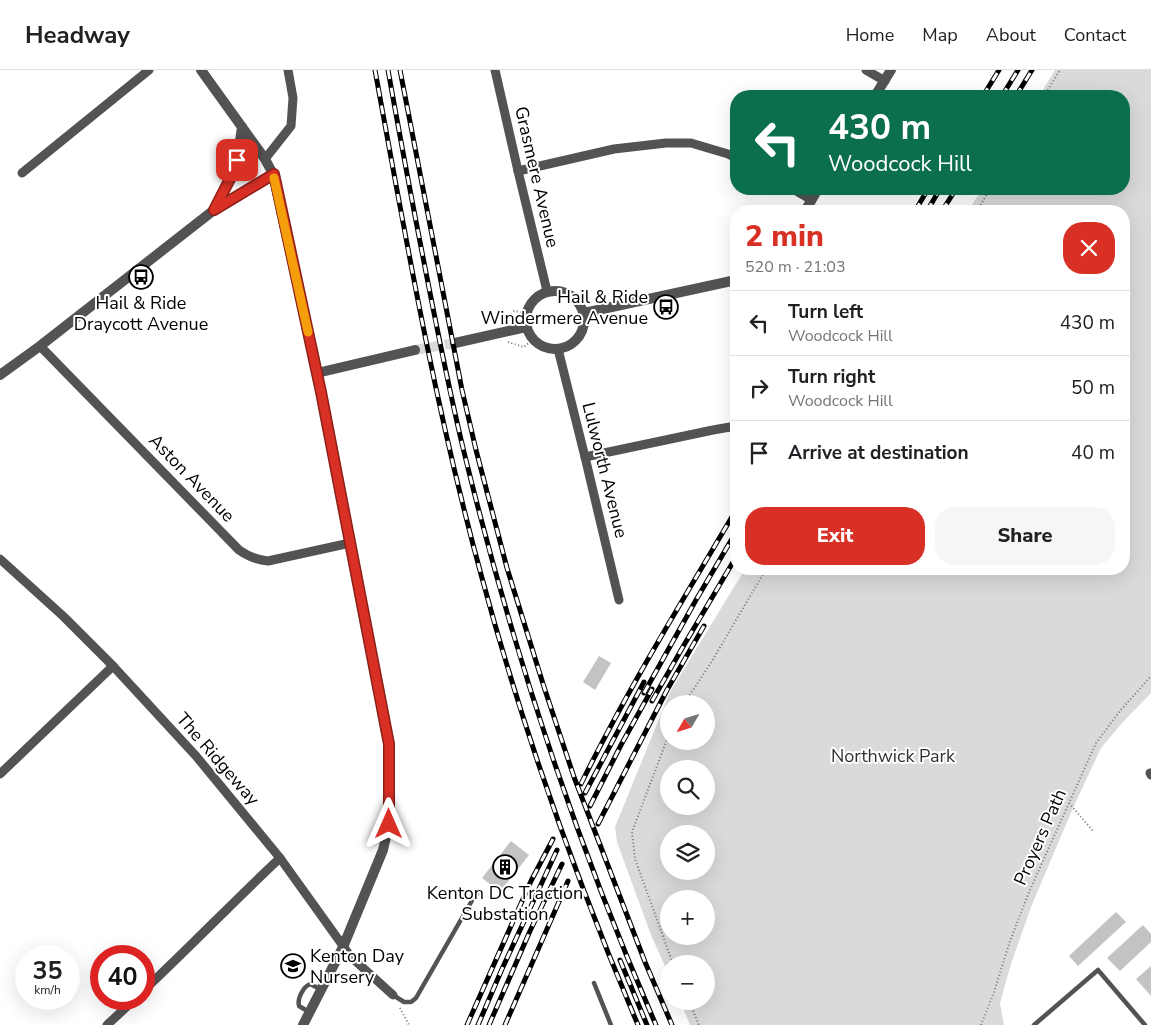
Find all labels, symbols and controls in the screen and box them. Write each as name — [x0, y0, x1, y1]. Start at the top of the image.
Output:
text: Headway — [25, 19, 130, 51]
text: Home — [846, 23, 894, 47]
text: Map — [922, 23, 958, 47]
text: About — [986, 23, 1036, 47]
text: Contact — [1064, 23, 1126, 47]
street label: Grasmere Avenue — [509, 104, 565, 250]
text: 430 m — [828, 104, 931, 151]
icon: left — [745, 110, 810, 175]
pin — [216, 139, 258, 181]
icon: arrive — [223, 146, 251, 174]
text: Woodcock Hill — [828, 149, 972, 179]
text: 2 min — [745, 216, 824, 257]
button: close — [1063, 222, 1115, 274]
text: 520 m · 21:03 — [745, 256, 846, 278]
bus stop icon: Hail & Ride Draycott Avenue — [128, 264, 154, 290]
place label: Hail & Ride Windermere Avenue — [480, 285, 648, 330]
place label: Hail & Ride Draycott Avenue — [74, 291, 208, 336]
bus stop icon: Hail & Ride Windermere Avenue — [653, 294, 679, 320]
text: Turn left — [788, 299, 863, 325]
icon: left — [745, 309, 773, 337]
text: 430 m — [1060, 310, 1115, 336]
text: Woodcock Hill — [788, 325, 893, 347]
text: Turn right — [788, 364, 875, 390]
icon: right — [745, 374, 773, 402]
text: 50 m — [1071, 375, 1115, 401]
text: Woodcock Hill — [788, 390, 893, 412]
street label: Lulworth Avenue — [577, 400, 633, 540]
street label: Aston Avenue — [144, 429, 240, 527]
icon: arrive — [745, 439, 773, 467]
text: Arrive at destination — [788, 440, 969, 466]
text: 40 m — [1071, 440, 1115, 466]
button: Exit — [745, 507, 925, 565]
button: Share — [935, 507, 1115, 565]
north arrow — [660, 695, 715, 750]
map controls — [660, 695, 715, 1010]
street label: The Ridgeway — [171, 707, 265, 811]
park label: Northwick Park — [831, 744, 956, 768]
button: search — [660, 760, 715, 815]
street label: Proyers Path — [1008, 785, 1072, 889]
position arrow — [362, 797, 414, 849]
button: layers — [660, 825, 715, 880]
building icon: Kenton DC Traction Substation — [492, 854, 518, 880]
place label: Kenton DC Traction Substation — [427, 881, 583, 926]
button: + — [660, 890, 715, 945]
place label: Kenton Day Nursery — [310, 944, 405, 989]
speed limit sign: 40 — [90, 945, 155, 1010]
school or university icon: Kenton Day Nursery — [280, 953, 306, 979]
text: 35 — [32, 954, 63, 988]
button: − — [660, 955, 715, 1010]
text: km/h — [34, 982, 61, 998]

